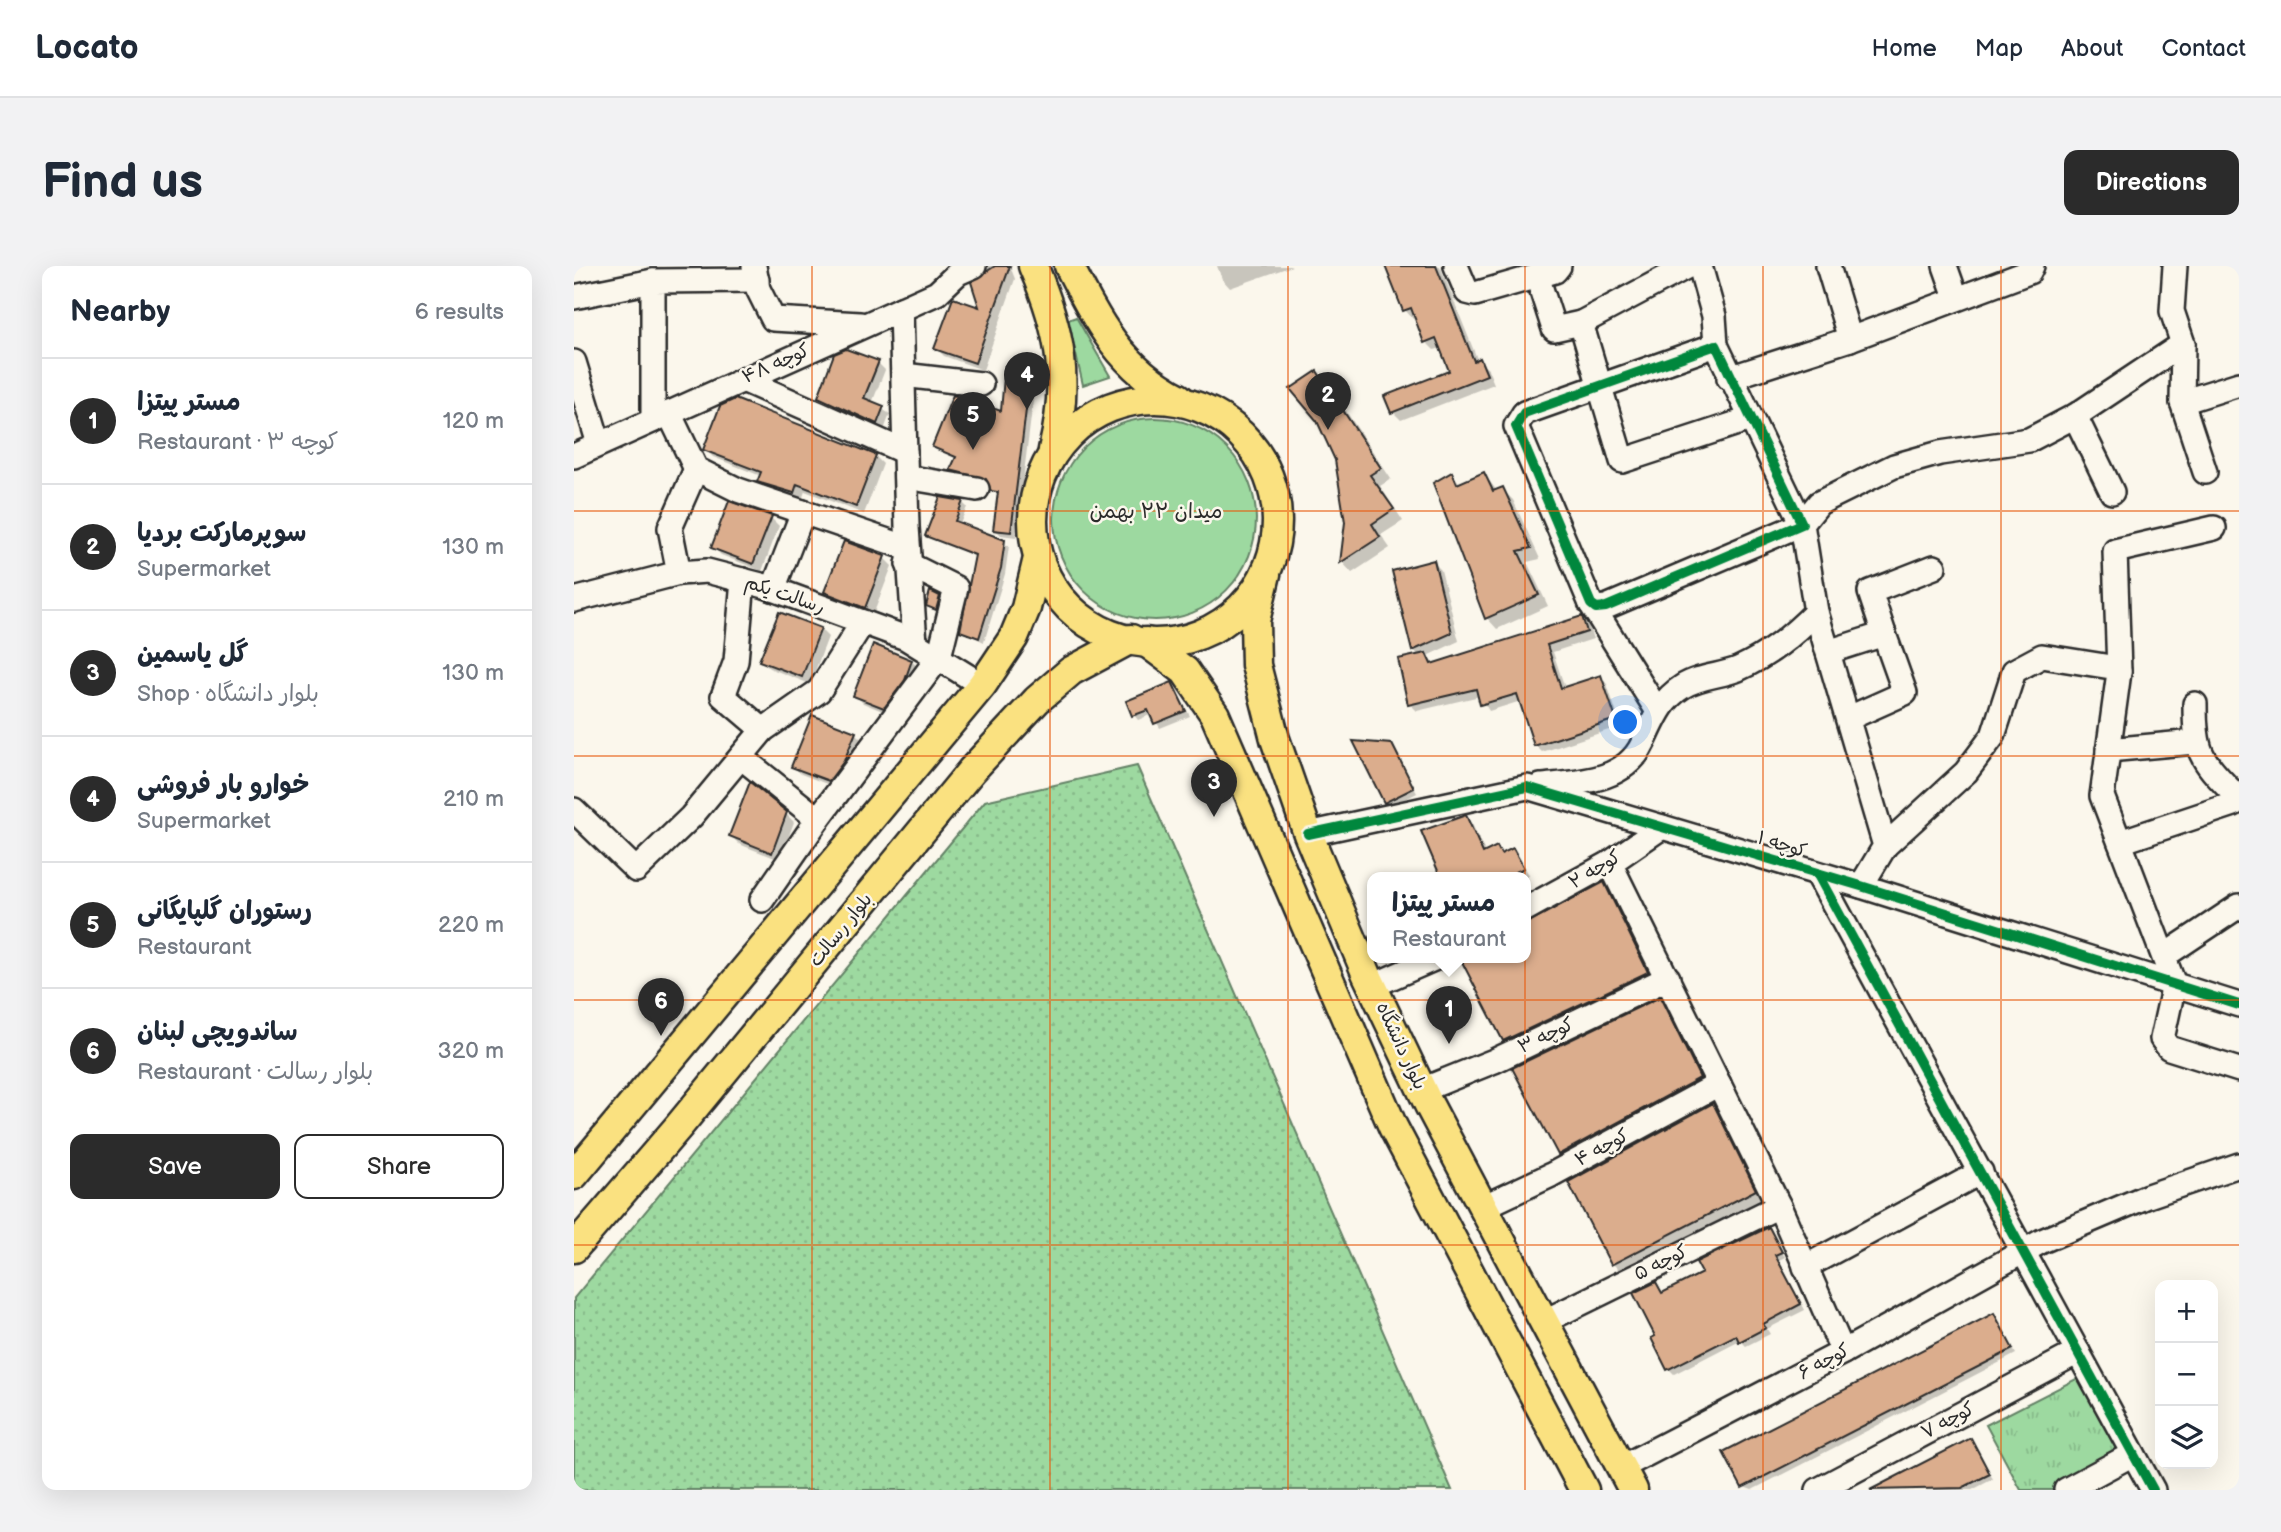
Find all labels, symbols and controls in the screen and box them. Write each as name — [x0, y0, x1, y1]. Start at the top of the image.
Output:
text: Locato — [35, 28, 139, 68]
text: Home — [1872, 34, 1937, 63]
text: Map — [1975, 34, 2023, 63]
text: About — [2061, 34, 2123, 63]
text: Contact — [2161, 34, 2246, 63]
button: Directions — [2064, 150, 2239, 215]
text: Find us — [42, 153, 203, 212]
text: Nearby — [70, 294, 170, 330]
text: 6 results — [415, 298, 504, 326]
street label: کوچه ۴۸ — [739, 339, 813, 389]
pin: 4 — [1004, 352, 1050, 410]
pin: 2 — [1305, 372, 1351, 430]
text: مستر پیتزا — [137, 387, 241, 418]
pin: 5 — [950, 392, 996, 450]
text: 1 — [88, 407, 98, 435]
text: 120 m — [443, 407, 504, 435]
text: Restaurant · کوچه ۳ — [137, 428, 338, 456]
district label: میدان ۲۲ بهمن — [1090, 499, 1222, 524]
text: سوپرمارکت بردیا — [137, 518, 306, 549]
text: 2 — [86, 533, 100, 561]
text: 130 m — [442, 533, 504, 561]
text: Supermarket — [137, 555, 271, 583]
street label: رسالت یکم — [741, 571, 828, 621]
text: گل یاسمین — [137, 639, 248, 670]
text: 3 — [86, 659, 100, 687]
text: 130 m — [442, 659, 504, 687]
text: Shop · بلوار دانشگاه — [137, 680, 319, 708]
your location — [1608, 705, 1642, 739]
pin: 3 — [1191, 759, 1237, 817]
text: خوارو بار فروشی — [137, 770, 309, 801]
text: 4 — [86, 785, 100, 813]
text: 210 m — [443, 785, 504, 813]
text: Supermarket — [137, 807, 271, 835]
street label: کوچه ۱ — [1754, 827, 1810, 863]
street label: کوچه ۲ — [1565, 846, 1625, 894]
popup — [1367, 872, 1531, 963]
street label: بلوار رسالت — [804, 888, 878, 972]
text: مستر پیتزا — [1392, 888, 1495, 919]
text: رستوران گلپایگانی — [137, 896, 312, 927]
text: 5 — [86, 911, 100, 939]
text: 220 m — [438, 911, 504, 939]
text: Restaurant — [1392, 925, 1506, 953]
text: Restaurant — [137, 933, 251, 961]
pin: 6 — [638, 978, 684, 1036]
pin: 1 — [1426, 986, 1472, 1044]
street label: بلوار دانشگاه — [1371, 999, 1431, 1093]
street label: کوچه ۳ — [1514, 1013, 1578, 1059]
text: ساندویچی لبنان — [137, 1017, 298, 1048]
text: 6 — [86, 1037, 100, 1065]
text: 320 m — [438, 1037, 504, 1065]
text: Restaurant · بلوار رسالت — [137, 1058, 373, 1086]
street label: کوچه ۴ — [1571, 1124, 1633, 1172]
button: Save — [70, 1134, 280, 1199]
button: Share — [294, 1134, 504, 1199]
street label: کوچه ۵ — [1630, 1240, 1692, 1286]
map controls — [2155, 1280, 2218, 1469]
button: + — [2155, 1280, 2218, 1343]
street label: کوچه ۶ — [1794, 1339, 1854, 1385]
button: − — [2155, 1343, 2218, 1406]
street label: کوچه ۷ — [1917, 1397, 1979, 1445]
button: layers — [2155, 1406, 2218, 1469]

